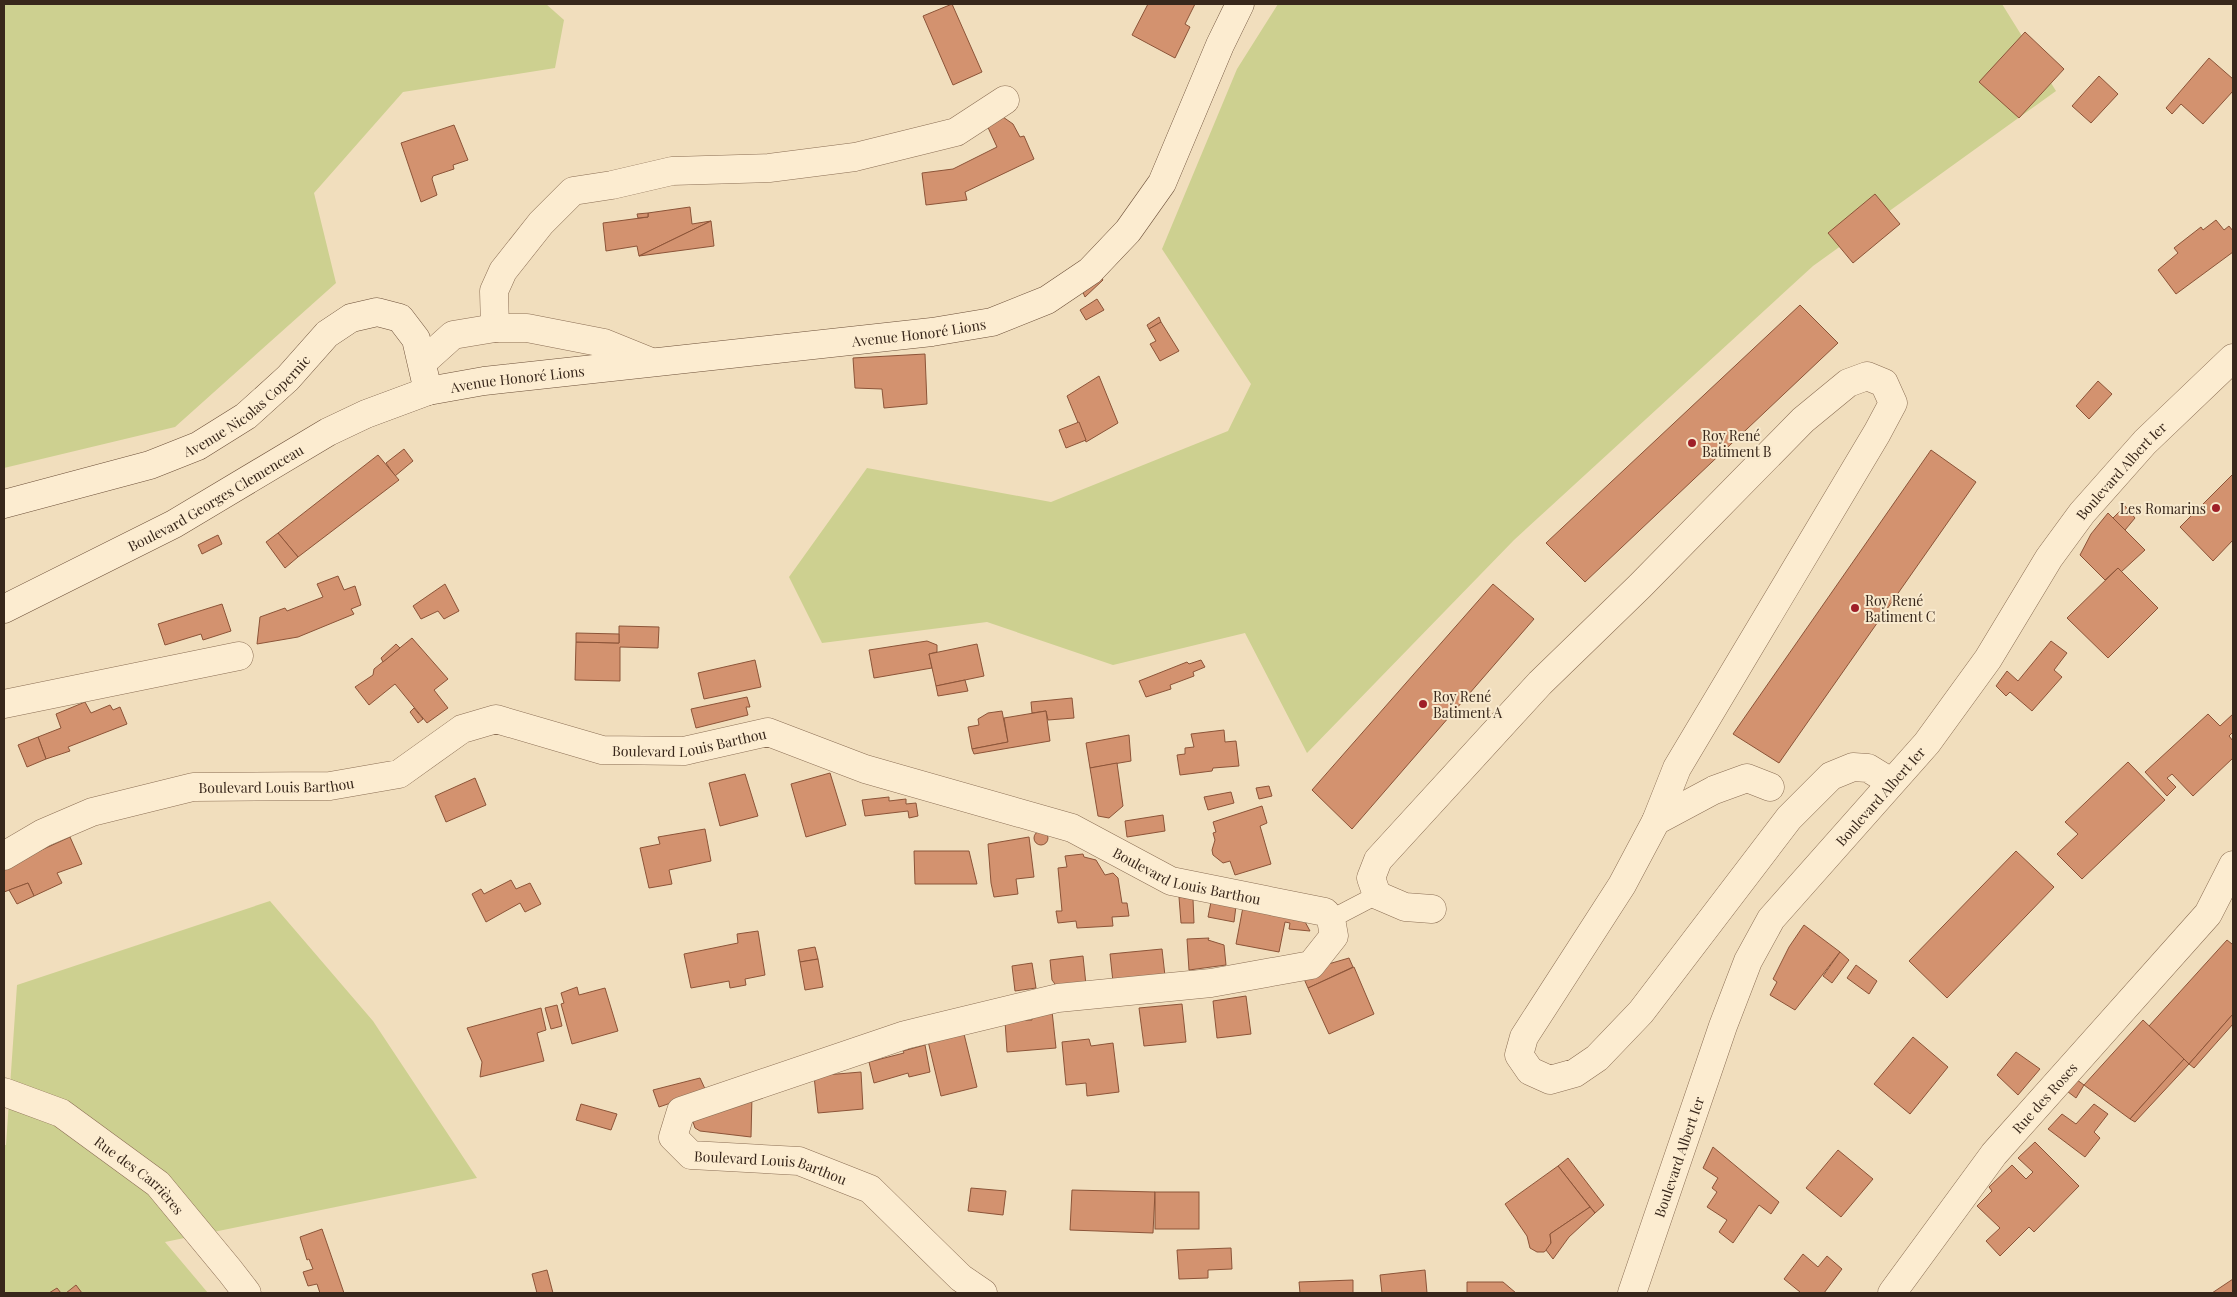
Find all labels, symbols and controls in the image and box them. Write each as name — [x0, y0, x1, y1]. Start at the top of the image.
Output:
street label: Avenue Honoré Lions — [850, 314, 987, 350]
street label: Avenue Nicolas Copernic — [180, 350, 314, 461]
street label: Avenue Honoré Lions — [448, 361, 585, 397]
street label: Boulevard Albert Ier — [2071, 417, 2171, 523]
place label: Roy René Batiment B — [1702, 426, 1772, 461]
marker: Roy René Batiment B — [1686, 437, 1698, 449]
street label: Boulevard Georges Clemenceau — [124, 440, 306, 555]
place label: Les Romarins — [2120, 499, 2206, 518]
marker: Les Romarins — [2210, 502, 2222, 514]
place label: Roy René Batiment C — [1865, 591, 1935, 626]
marker: Roy René Batiment C — [1849, 602, 1861, 614]
place label: Roy René Batiment A — [1433, 687, 1502, 722]
marker: Roy René Batiment A — [1417, 698, 1429, 710]
street label: Boulevard Louis Barthou — [612, 723, 768, 761]
street label: Boulevard Albert Ier — [1831, 742, 1930, 850]
street label: Boulevard Louis Barthou — [198, 772, 355, 796]
street label: Boulevard Louis Barthou — [1110, 842, 1262, 908]
street label: Rue des Roses — [2008, 1058, 2081, 1137]
street label: Boulevard Albert Ier — [1649, 1093, 1708, 1220]
street label: Rue des Carrières — [91, 1131, 188, 1218]
street label: Boulevard Louis Barthou — [694, 1146, 850, 1188]

